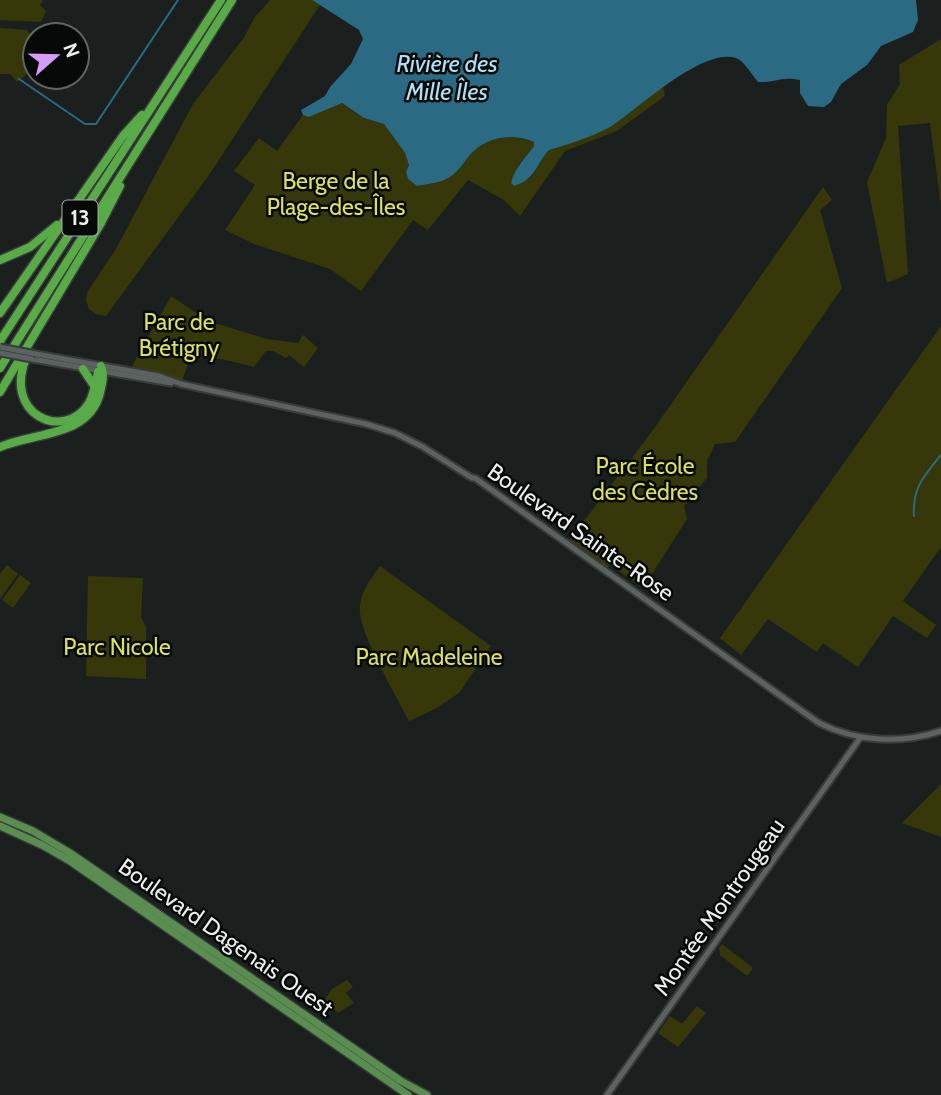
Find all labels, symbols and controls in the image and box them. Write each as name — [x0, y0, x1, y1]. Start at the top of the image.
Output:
north arrow — [21, 21, 91, 91]
text: N — [58, 40, 85, 61]
water label: Rivière des Mille Îles — [396, 49, 498, 106]
park label: Berge de la Plage-des-Îles — [267, 167, 405, 221]
road number: 13 — [62, 200, 98, 235]
park label: Parc de Brétigny — [139, 308, 220, 362]
park label: Parc École des Cèdres — [592, 451, 698, 506]
street label: Boulevard Sainte-Rose — [482, 457, 680, 607]
park label: Parc Nicole — [63, 633, 171, 661]
park label: Parc Madeleine — [355, 643, 503, 671]
street label: Montée Montrougeau — [647, 813, 791, 1001]
street label: Boulevard Dagenais Ouest — [113, 852, 339, 1022]

